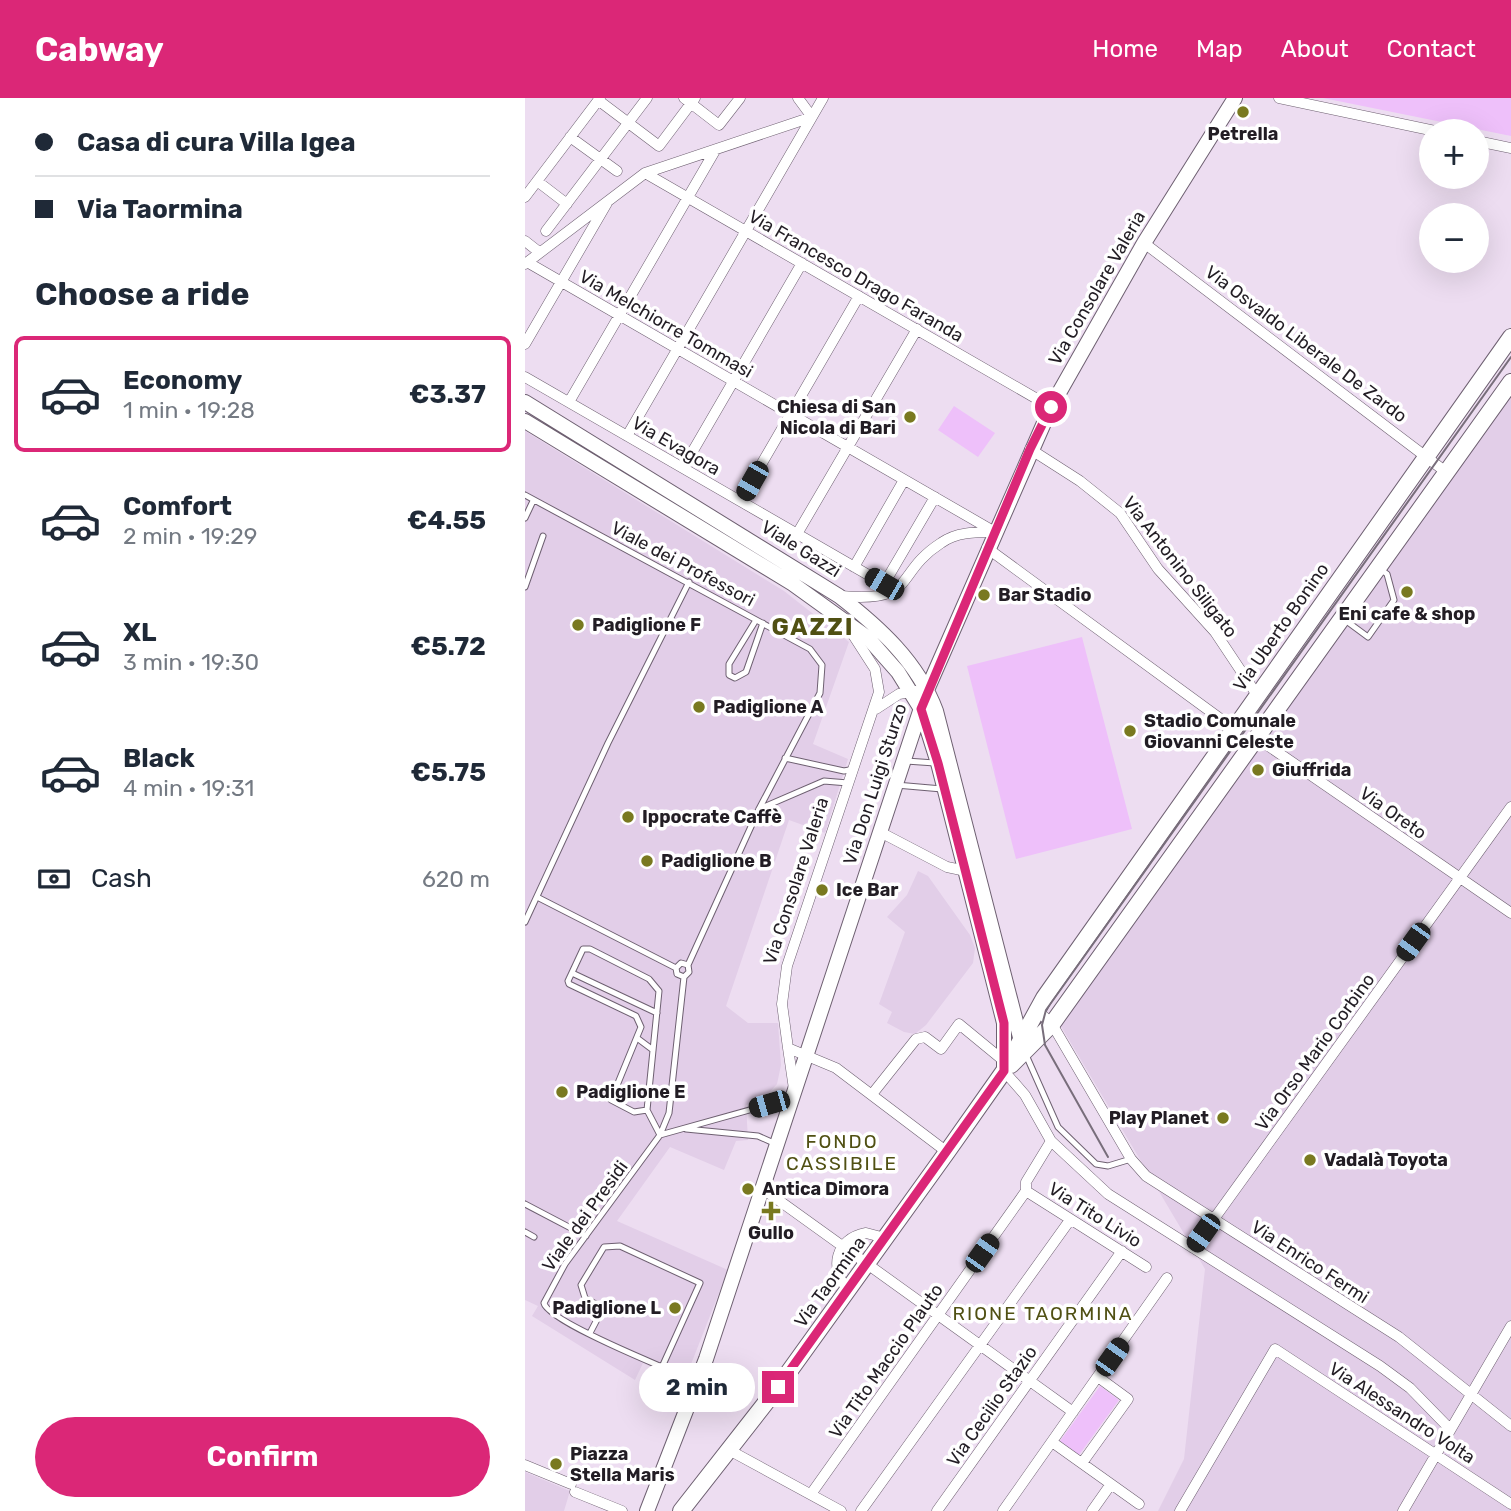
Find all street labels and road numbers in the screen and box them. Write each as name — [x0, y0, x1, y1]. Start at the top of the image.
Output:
street label: Via Francesco Drago Faranda — [745, 205, 967, 347]
street label: Via Consolare Valeria — [1044, 207, 1150, 369]
street label: Via Osvaldo Liberale De Zardo — [1201, 261, 1411, 427]
street label: Via Melchiorre Tommasi — [575, 265, 757, 383]
street label: Via Evagora — [628, 412, 724, 480]
street label: Via Antonino Siligato — [1118, 492, 1242, 642]
street label: Viale Gazzi — [757, 516, 845, 582]
street label: Viale dei Professori — [607, 517, 759, 611]
street label: Via Uberto Bonino — [1229, 559, 1333, 695]
street label: Via Don Luigi Sturzo — [839, 701, 911, 867]
street label: Via Oreto — [1355, 782, 1431, 844]
street label: Via Consolare Valeria — [759, 795, 833, 967]
street label: Via Orso Mario Corbino — [1251, 969, 1379, 1135]
street label: Viale dei Presidi — [537, 1156, 633, 1276]
street label: Via Tito Livio — [1044, 1178, 1146, 1252]
street label: Via Enrico Fermi — [1247, 1216, 1373, 1308]
street label: Via Taormina — [790, 1232, 870, 1332]
street label: Via Tito Maccio Plauto — [824, 1279, 948, 1443]
street label: Via Cecilio Stazio — [942, 1341, 1042, 1471]
street label: Via Alessandro Volta — [1325, 1358, 1479, 1468]

